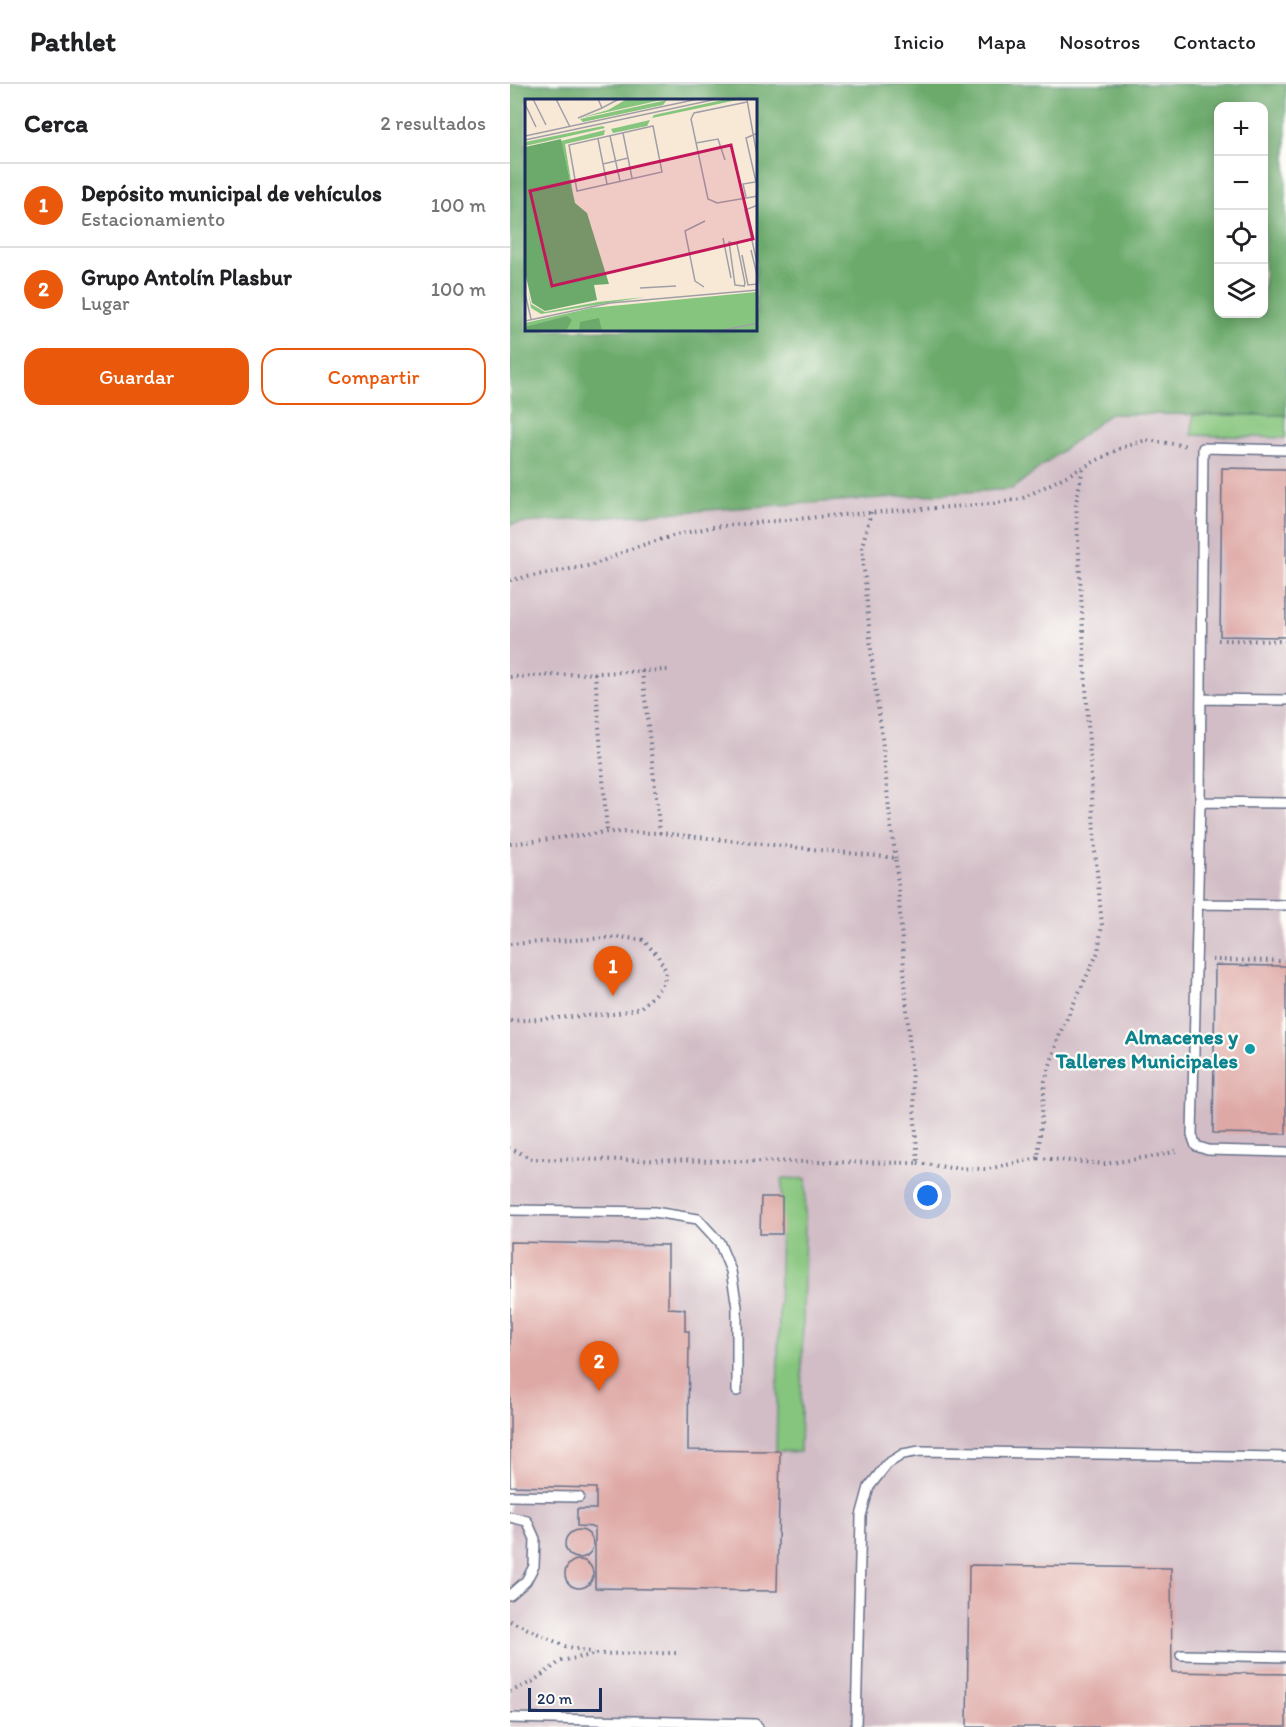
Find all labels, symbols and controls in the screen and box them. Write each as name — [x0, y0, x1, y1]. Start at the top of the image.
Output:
text: Pathlet — [30, 24, 116, 58]
text: Inicio — [894, 29, 944, 54]
text: Mapa — [977, 29, 1026, 54]
text: Nosotros — [1059, 29, 1140, 54]
text: Contacto — [1173, 29, 1256, 54]
inset map — [525, 99, 758, 332]
map controls — [1214, 102, 1268, 318]
button: + — [1214, 102, 1268, 156]
text: Cerca — [24, 107, 88, 139]
text: 2 resultados — [380, 111, 486, 135]
button: − — [1214, 156, 1268, 210]
text: Depósito municipal de vehículos — [81, 180, 382, 207]
text: 1 — [39, 193, 48, 217]
text: 100 m — [431, 193, 486, 217]
text: Estacionamiento — [81, 207, 225, 231]
button: locate — [1214, 210, 1268, 264]
text: Grupo Antolín Plasbur — [81, 264, 292, 291]
button: layers — [1214, 264, 1268, 318]
text: 2 — [38, 277, 49, 301]
text: 100 m — [431, 277, 486, 301]
text: Lugar — [81, 291, 130, 315]
button: Guardar — [24, 348, 249, 405]
button: Compartir — [261, 348, 486, 405]
pin: 1 — [594, 946, 632, 996]
place label: Almacenes y Talleres Municipales — [1055, 1024, 1239, 1074]
marker: Almacenes y Talleres Municipales — [1243, 1042, 1257, 1056]
your location — [913, 1181, 942, 1210]
pin: 2 — [580, 1342, 619, 1391]
scale bar — [528, 1685, 602, 1712]
text: 20 m — [537, 1689, 572, 1708]

